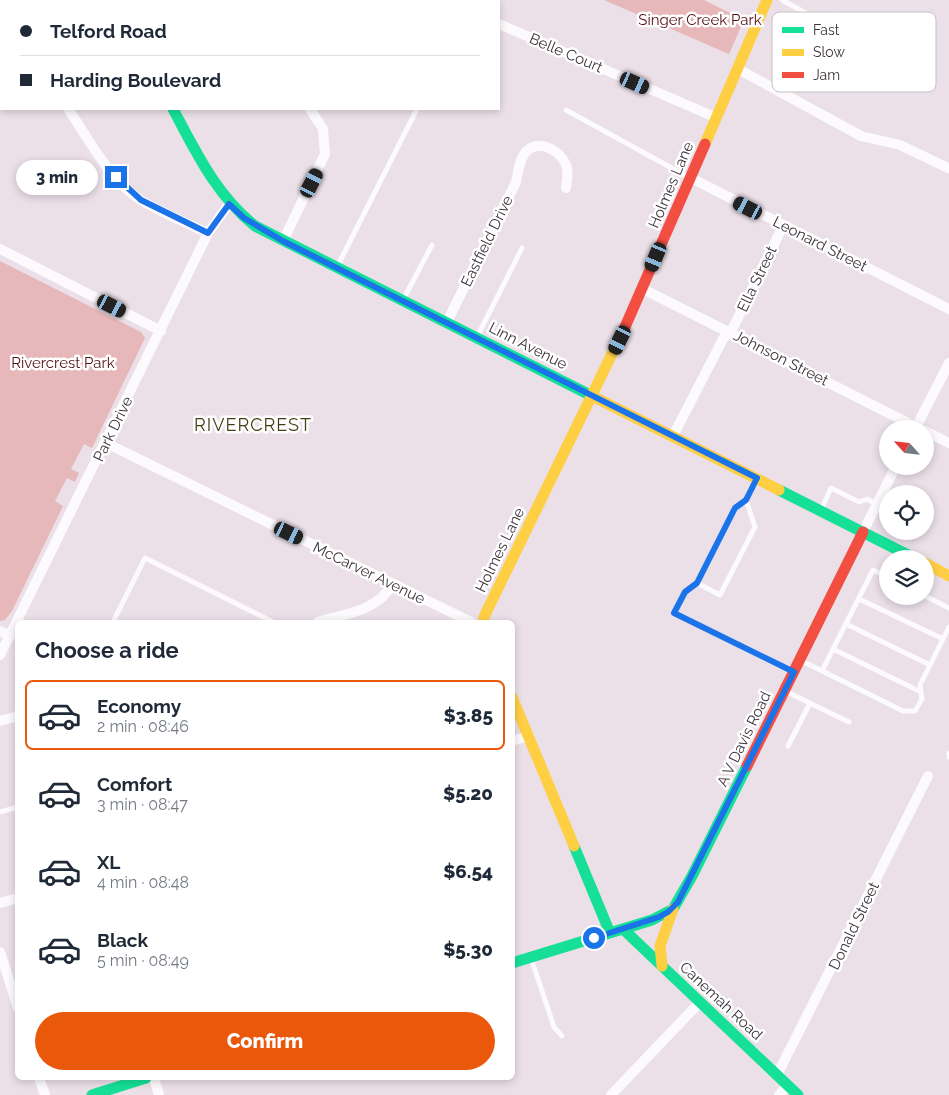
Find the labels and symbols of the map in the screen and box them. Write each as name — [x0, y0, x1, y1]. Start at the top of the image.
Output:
park label: Singer Creek Park — [638, 11, 762, 29]
legend — [772, 12, 936, 92]
text: Fast — [813, 22, 840, 38]
street label: Belle Court — [527, 29, 605, 77]
text: Slow — [813, 44, 845, 60]
text: Jam — [813, 67, 840, 83]
car — [618, 70, 651, 96]
street label: Holmes Lane — [645, 139, 697, 231]
callout: 3 min — [16, 160, 98, 194]
route end — [105, 166, 127, 188]
car — [298, 166, 325, 200]
street label: Eastfield Drive — [457, 192, 517, 289]
car — [731, 195, 764, 221]
street label: Leonard Street — [770, 213, 870, 275]
car — [643, 240, 668, 274]
street label: Ella Street — [733, 243, 781, 315]
car — [95, 293, 128, 319]
street label: Linn Avenue — [486, 319, 570, 374]
car — [606, 323, 633, 357]
street label: Johnson Street — [731, 326, 831, 390]
park label: Rivercrest Park — [11, 354, 115, 372]
street label: Park Drive — [90, 393, 137, 465]
district label: RIVERCREST — [194, 414, 312, 435]
north arrow — [879, 420, 934, 475]
street label: Holmes Lane — [472, 505, 528, 595]
car — [272, 520, 305, 546]
street label: McCarver Avenue — [310, 538, 428, 608]
street label: A V Davis Road — [713, 689, 775, 789]
street label: Donald Street — [825, 879, 883, 973]
route start — [583, 927, 605, 949]
street label: Canemah Road — [676, 958, 766, 1044]

